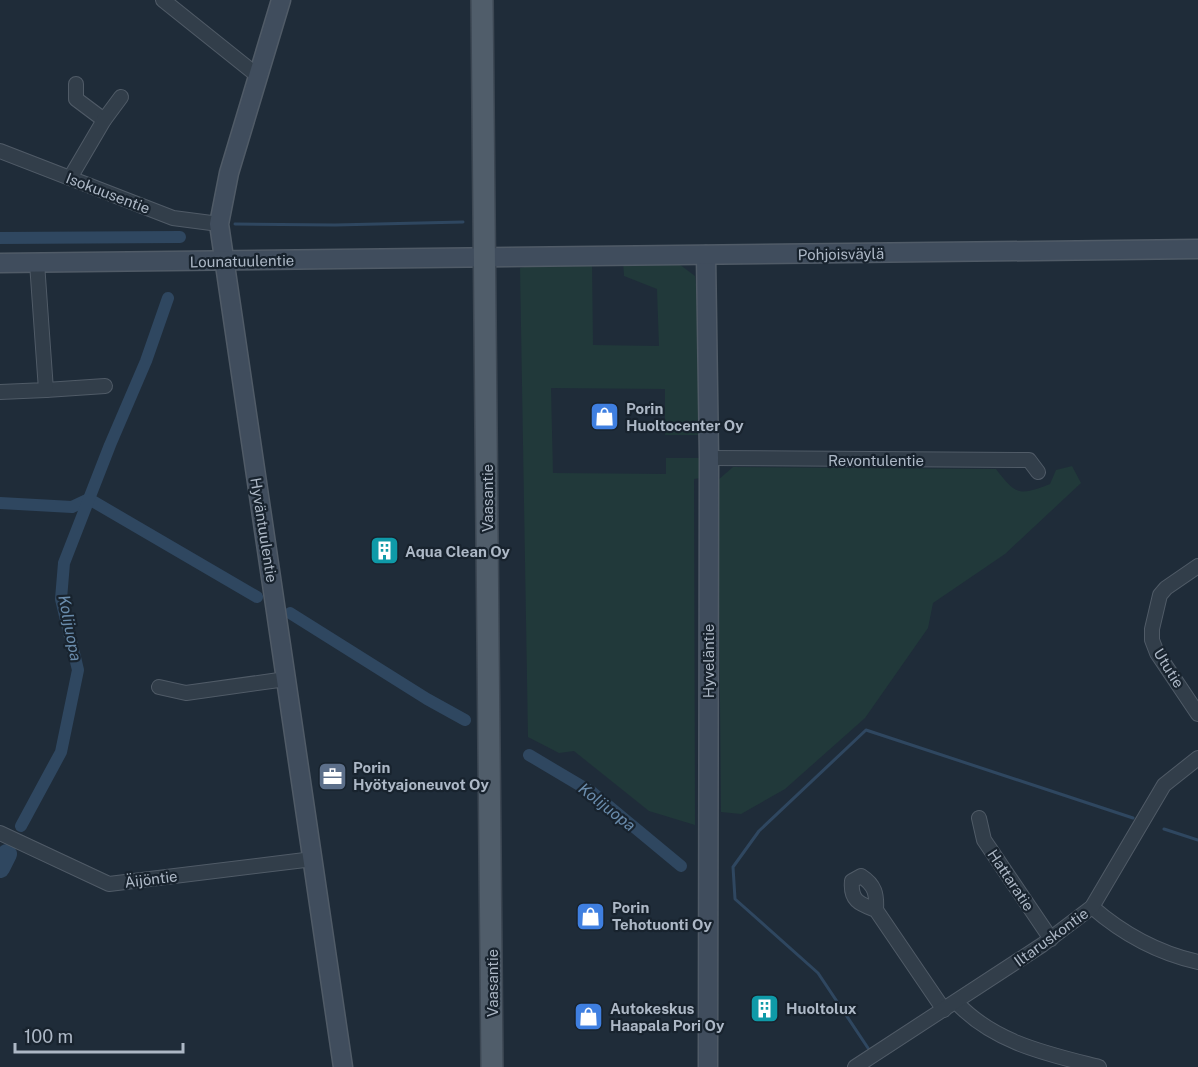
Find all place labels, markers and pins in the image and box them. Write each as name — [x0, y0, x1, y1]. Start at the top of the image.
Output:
place label: Porin Huoltocenter Oy — [626, 400, 744, 434]
shop icon: Porin Huoltocenter Oy — [589, 401, 621, 433]
building icon: Aqua Clean Oy — [368, 535, 400, 567]
place label: Aqua Clean Oy — [405, 543, 511, 560]
place label: Porin Hyötyajoneuvot Oy — [353, 759, 489, 793]
office icon: Porin Hyötyajoneuvot Oy — [316, 760, 348, 792]
place label: Porin Tehotuonti Oy — [612, 899, 712, 933]
shop icon: Porin Tehotuonti Oy — [575, 900, 607, 932]
building icon: Huoltolux — [749, 992, 781, 1024]
place label: Autokeskus Haapala Pori Oy — [610, 1000, 725, 1034]
place label: Huoltolux — [786, 1000, 857, 1017]
shop icon: Autokeskus Haapala Pori Oy — [573, 1001, 605, 1033]

